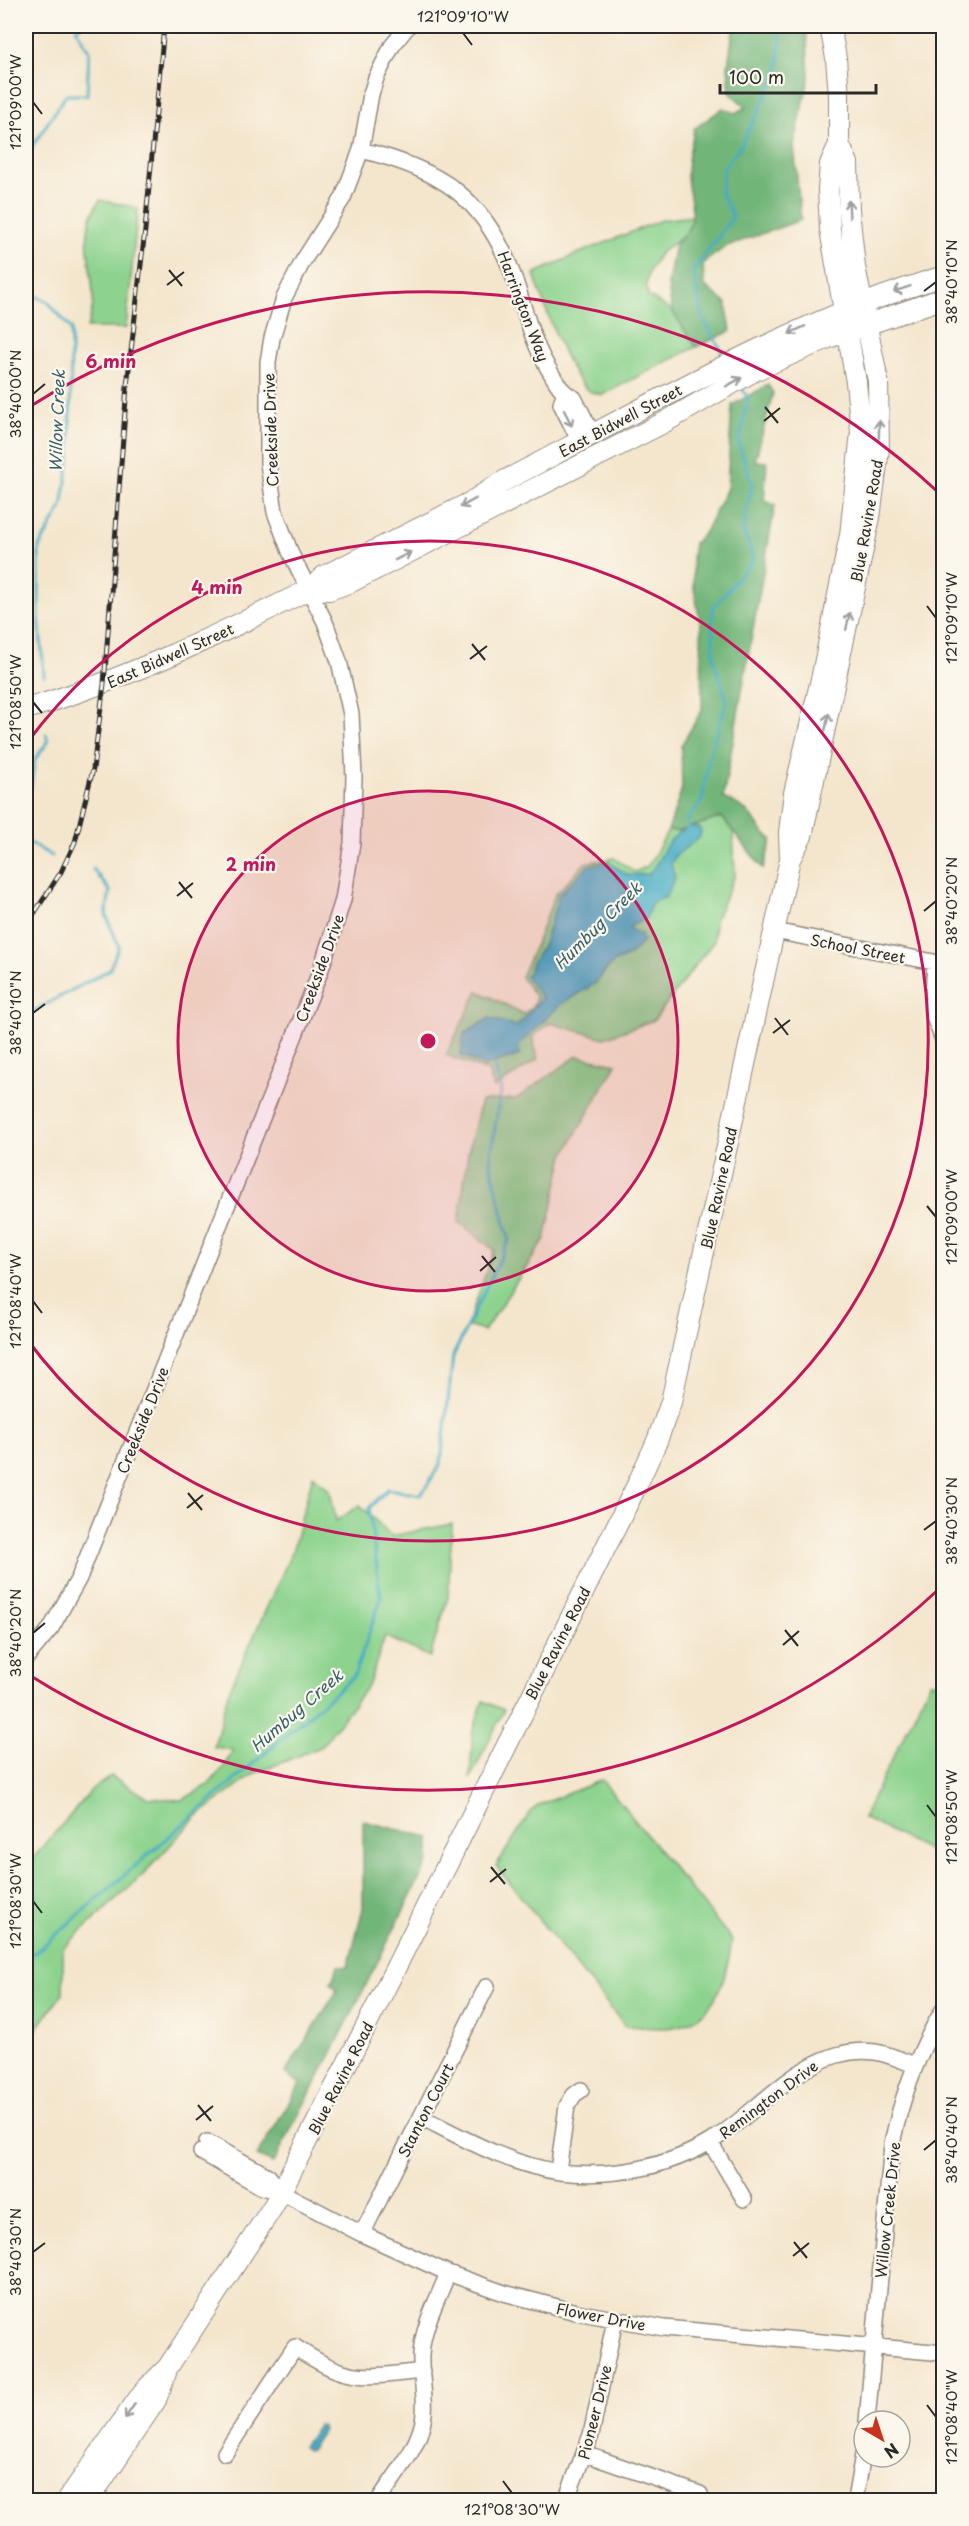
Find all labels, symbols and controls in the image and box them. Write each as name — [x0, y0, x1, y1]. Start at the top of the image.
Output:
text: 121°09'10"W — [417, 4, 510, 27]
text: 121°09'00"W — [3, 53, 26, 150]
scale bar — [720, 57, 876, 95]
text: 100 m — [729, 63, 784, 90]
one-way arrow — [843, 200, 854, 220]
text: 38°40'10"N — [939, 239, 962, 325]
street label: Harrington Way — [492, 247, 556, 365]
one-way arrow — [893, 285, 912, 296]
one-way arrow — [788, 325, 806, 337]
text: 6 min — [86, 347, 136, 374]
text: 38°40'00"N — [3, 349, 26, 439]
water label: Willow Creek — [42, 368, 70, 473]
street label: Creekside Drive — [257, 373, 283, 487]
one-way arrow — [725, 376, 742, 388]
street label: East Bidwell Street — [554, 378, 686, 462]
one-way arrow — [563, 409, 574, 427]
one-way arrow — [873, 419, 885, 439]
street label: Blue Ravine Road — [844, 458, 888, 584]
one-way arrow — [460, 497, 477, 509]
one-way arrow — [394, 550, 412, 561]
text: 121°09'10"W — [939, 571, 962, 664]
text: 4 min — [191, 573, 243, 600]
one-way arrow — [843, 612, 854, 631]
street label: East Bidwell Street — [103, 617, 237, 693]
text: 121°08'50"W — [3, 654, 26, 750]
one-way arrow — [821, 713, 833, 732]
text: 2 min — [226, 850, 276, 877]
text: 38°40'20"N — [939, 857, 962, 945]
water label: Humbug Creek — [548, 875, 647, 974]
street label: Creekside Drive — [289, 911, 349, 1025]
street label: School Street — [809, 928, 907, 968]
text: 38°40'10"N — [3, 970, 26, 1056]
centre of rings — [418, 1031, 438, 1051]
street label: Blue Ravine Road — [694, 1125, 742, 1251]
text: 121°09'00"W — [939, 1168, 962, 1265]
text: 121°08'40"W — [3, 1253, 26, 1349]
street label: Creekside Drive — [110, 1363, 174, 1477]
text: 38°40'30"N — [939, 1477, 962, 1565]
street label: Blue Ravine Road — [518, 1582, 596, 1704]
text: 38°40'20"N — [3, 1589, 26, 1677]
water label: Humbug Creek — [244, 1662, 348, 1757]
text: 121°08'50"W — [939, 1769, 962, 1865]
text: 121°08'30"W — [3, 1853, 26, 1949]
street label: Blue Ravine Road — [301, 2017, 379, 2139]
street label: Remington Drive — [714, 2054, 822, 2144]
street label: Stanton Court — [391, 2059, 459, 2161]
text: 38°40'40"N — [939, 2096, 962, 2184]
street label: Willow Creek Drive — [868, 2141, 906, 2279]
text: 38°40'30"N — [3, 2208, 26, 2296]
street label: Flower Drive — [554, 2296, 648, 2336]
street label: Pioneer Drive — [571, 2362, 617, 2462]
text: 121°08'40"W — [939, 2369, 962, 2465]
one-way arrow — [124, 2402, 136, 2419]
north arrow — [852, 2409, 912, 2469]
text: N — [880, 2438, 905, 2465]
text: 121°08'30"W — [464, 2497, 560, 2520]

